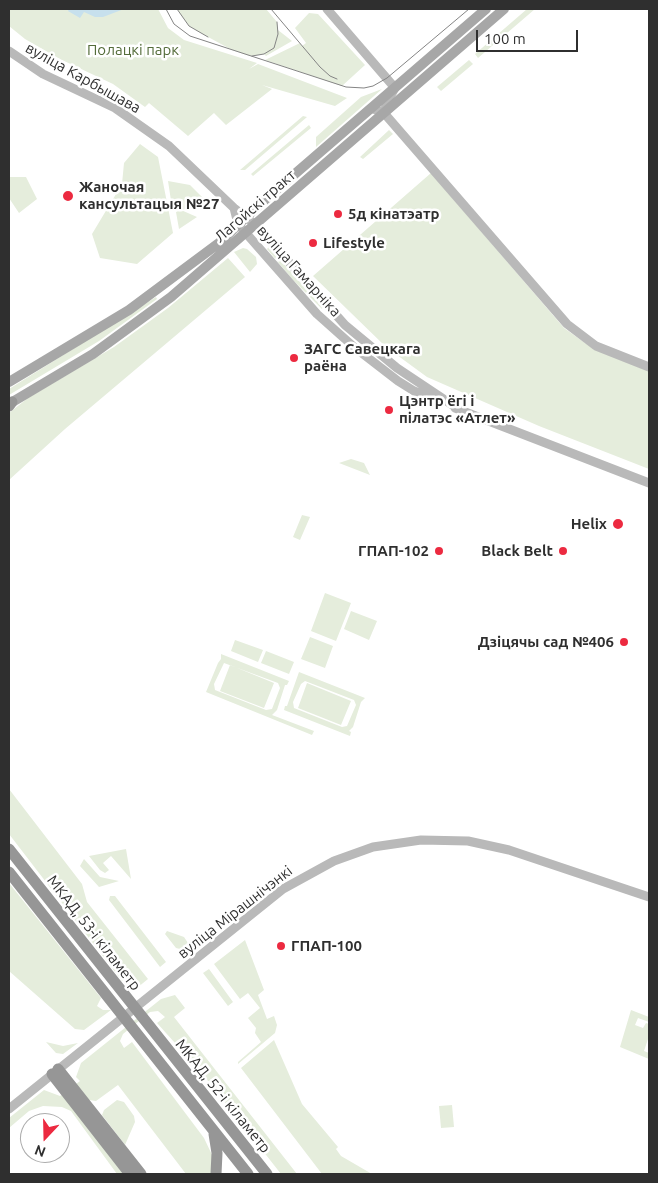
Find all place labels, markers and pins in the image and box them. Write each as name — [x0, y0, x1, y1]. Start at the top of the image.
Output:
place label: Жаночая кансультацыя №27 — [79, 178, 219, 213]
marker: Жаночая кансультацыя №27 — [61, 189, 75, 203]
place label: 5д кінатэатр — [348, 205, 439, 223]
marker: 5д кінатэатр — [332, 208, 344, 220]
place label: Lifestyle — [323, 234, 385, 252]
marker: Lifestyle — [307, 237, 319, 249]
place label: ЗАГС Савецкага раёна — [304, 340, 421, 375]
marker: ЗАГС Савецкага раёна — [288, 352, 300, 364]
place label: Цэнтр ёгі і пілатэс «Атлет» — [399, 392, 515, 427]
marker: Цэнтр ёгі і пілатэс «Атлет» — [383, 404, 395, 416]
place label: Helix — [571, 515, 607, 533]
marker: Helix — [611, 517, 625, 531]
place label: ГПАП-102 — [358, 542, 429, 560]
place label: Black Belt — [481, 542, 553, 560]
marker: ГПАП-102 — [433, 545, 445, 557]
marker: Black Belt — [557, 545, 569, 557]
place label: Дзіцячы сад №406 — [478, 633, 614, 651]
marker: Дзіцячы сад №406 — [618, 636, 630, 648]
place label: ГПАП-100 — [291, 937, 362, 955]
marker: ГПАП-100 — [275, 940, 287, 952]

